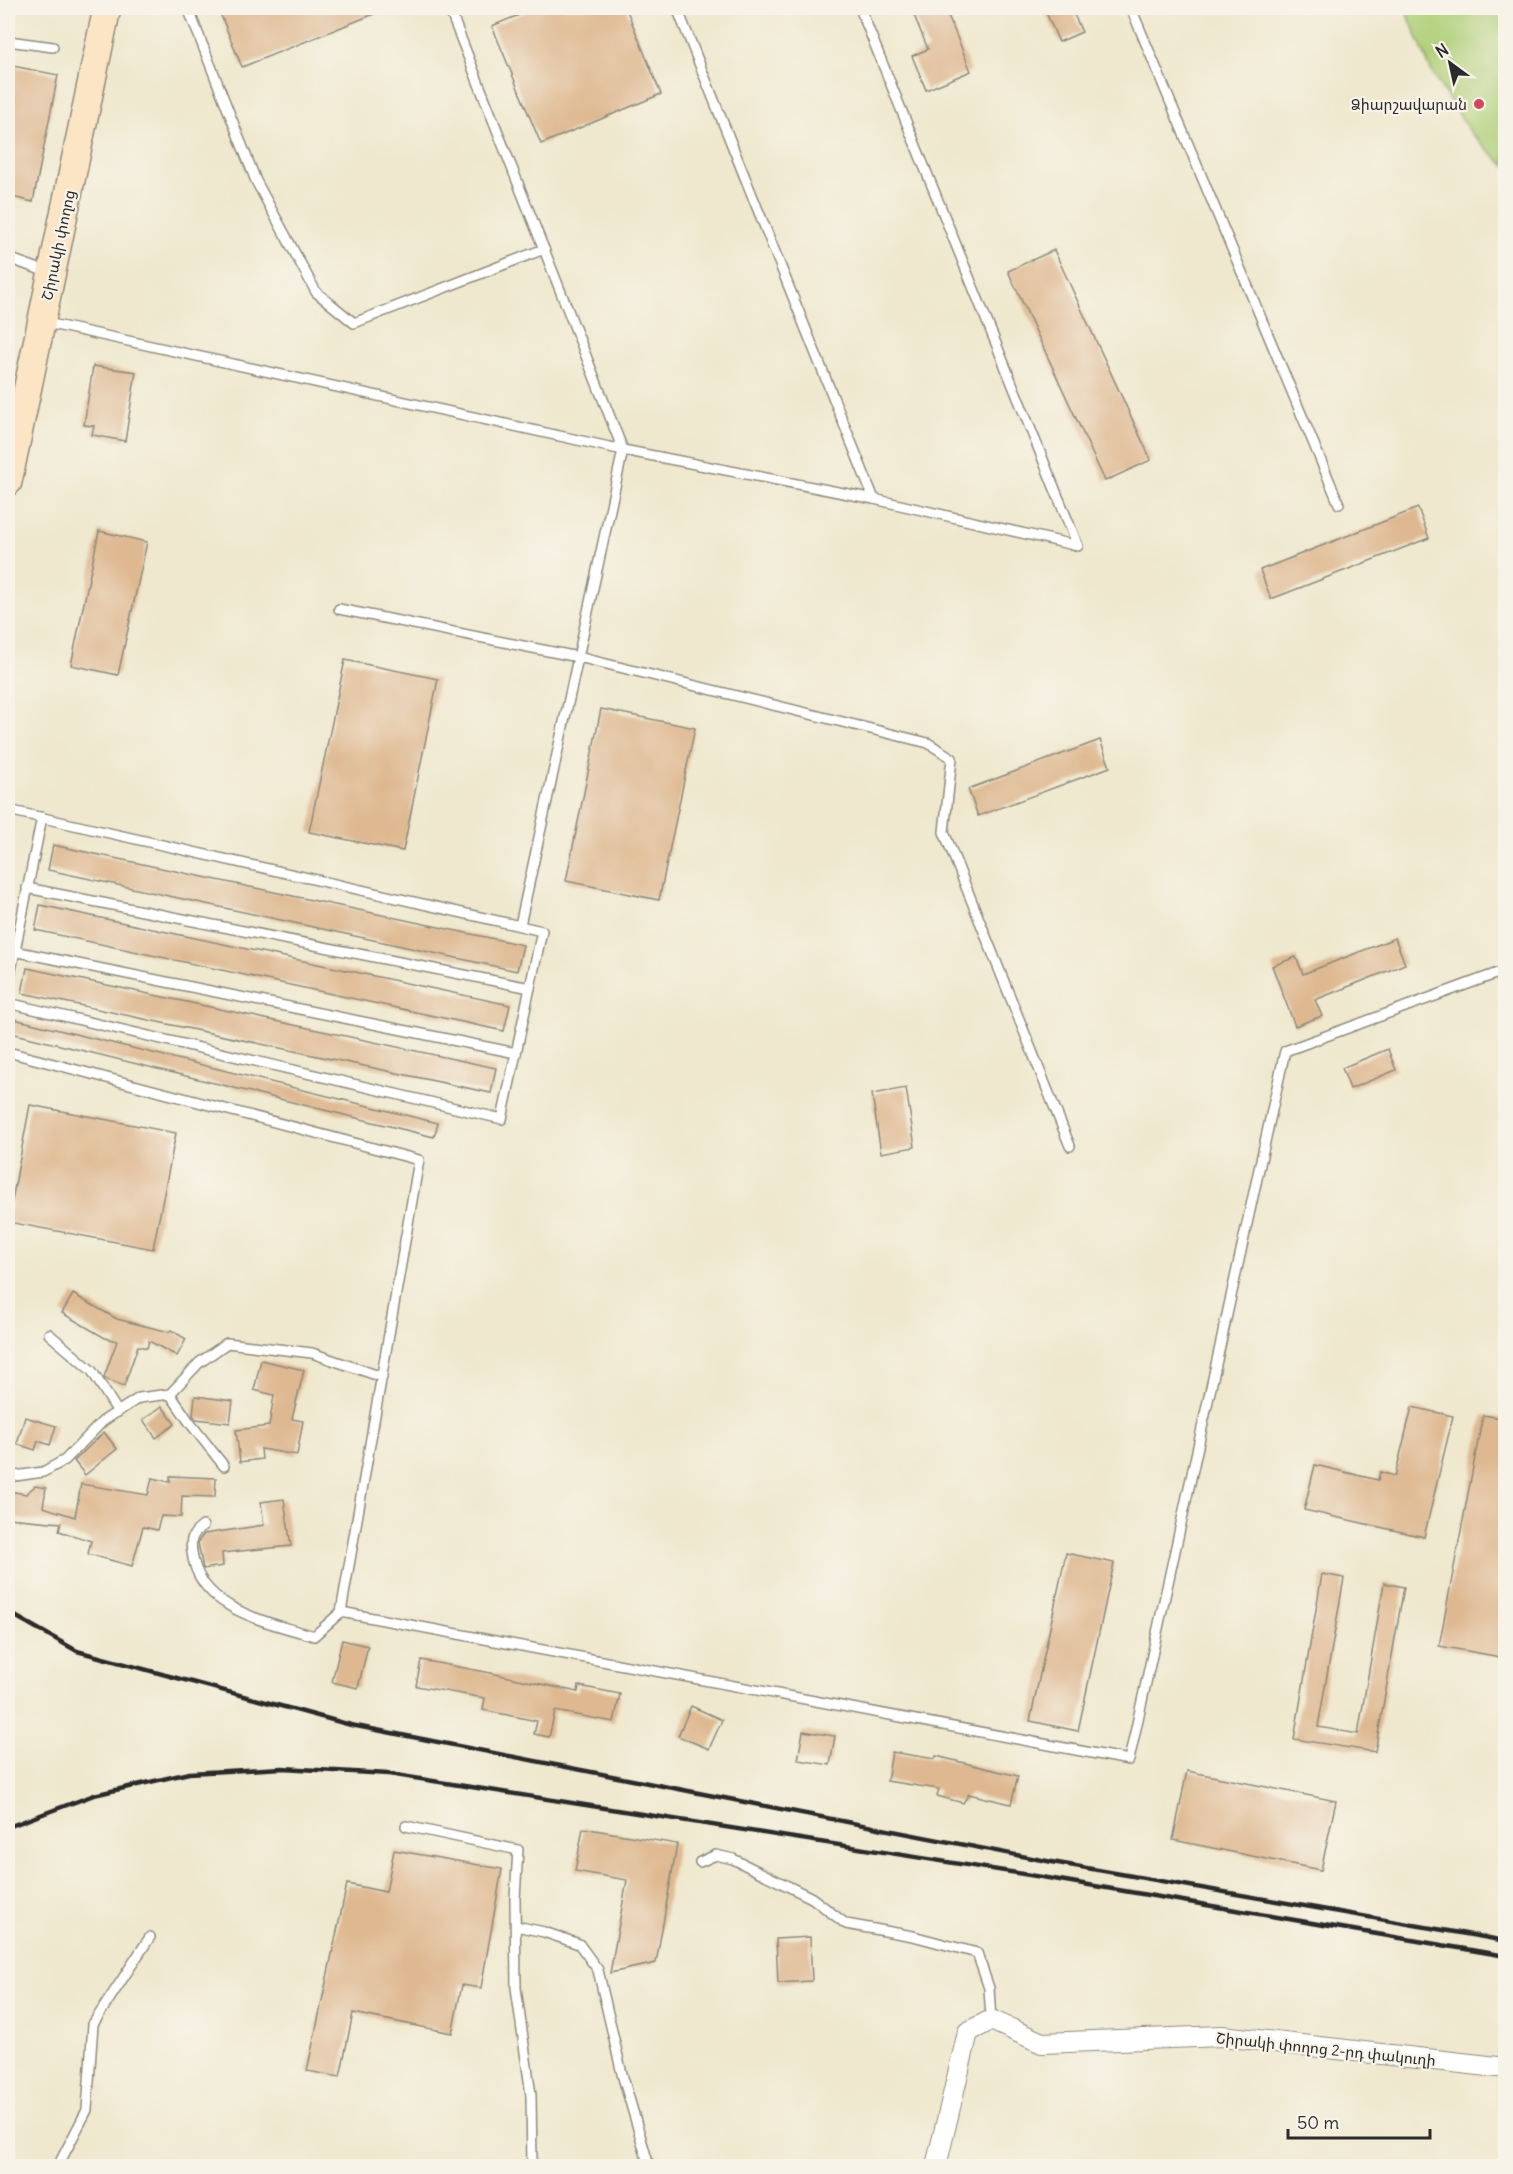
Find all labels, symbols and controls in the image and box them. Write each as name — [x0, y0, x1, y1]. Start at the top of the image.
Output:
north arrow — [1420, 33, 1480, 93]
text: N — [1432, 39, 1452, 62]
place label: Ձիարշավարան — [1351, 95, 1467, 114]
marker: Ձիարշավարան — [1472, 97, 1486, 111]
street label: Շիրակի փողոց — [37, 188, 79, 302]
street label: Շիրակի փողոց 2-րդ փակուղի — [1215, 2028, 1437, 2070]
scale bar — [1288, 2102, 1430, 2140]
text: 50 m — [1297, 2111, 1339, 2134]

